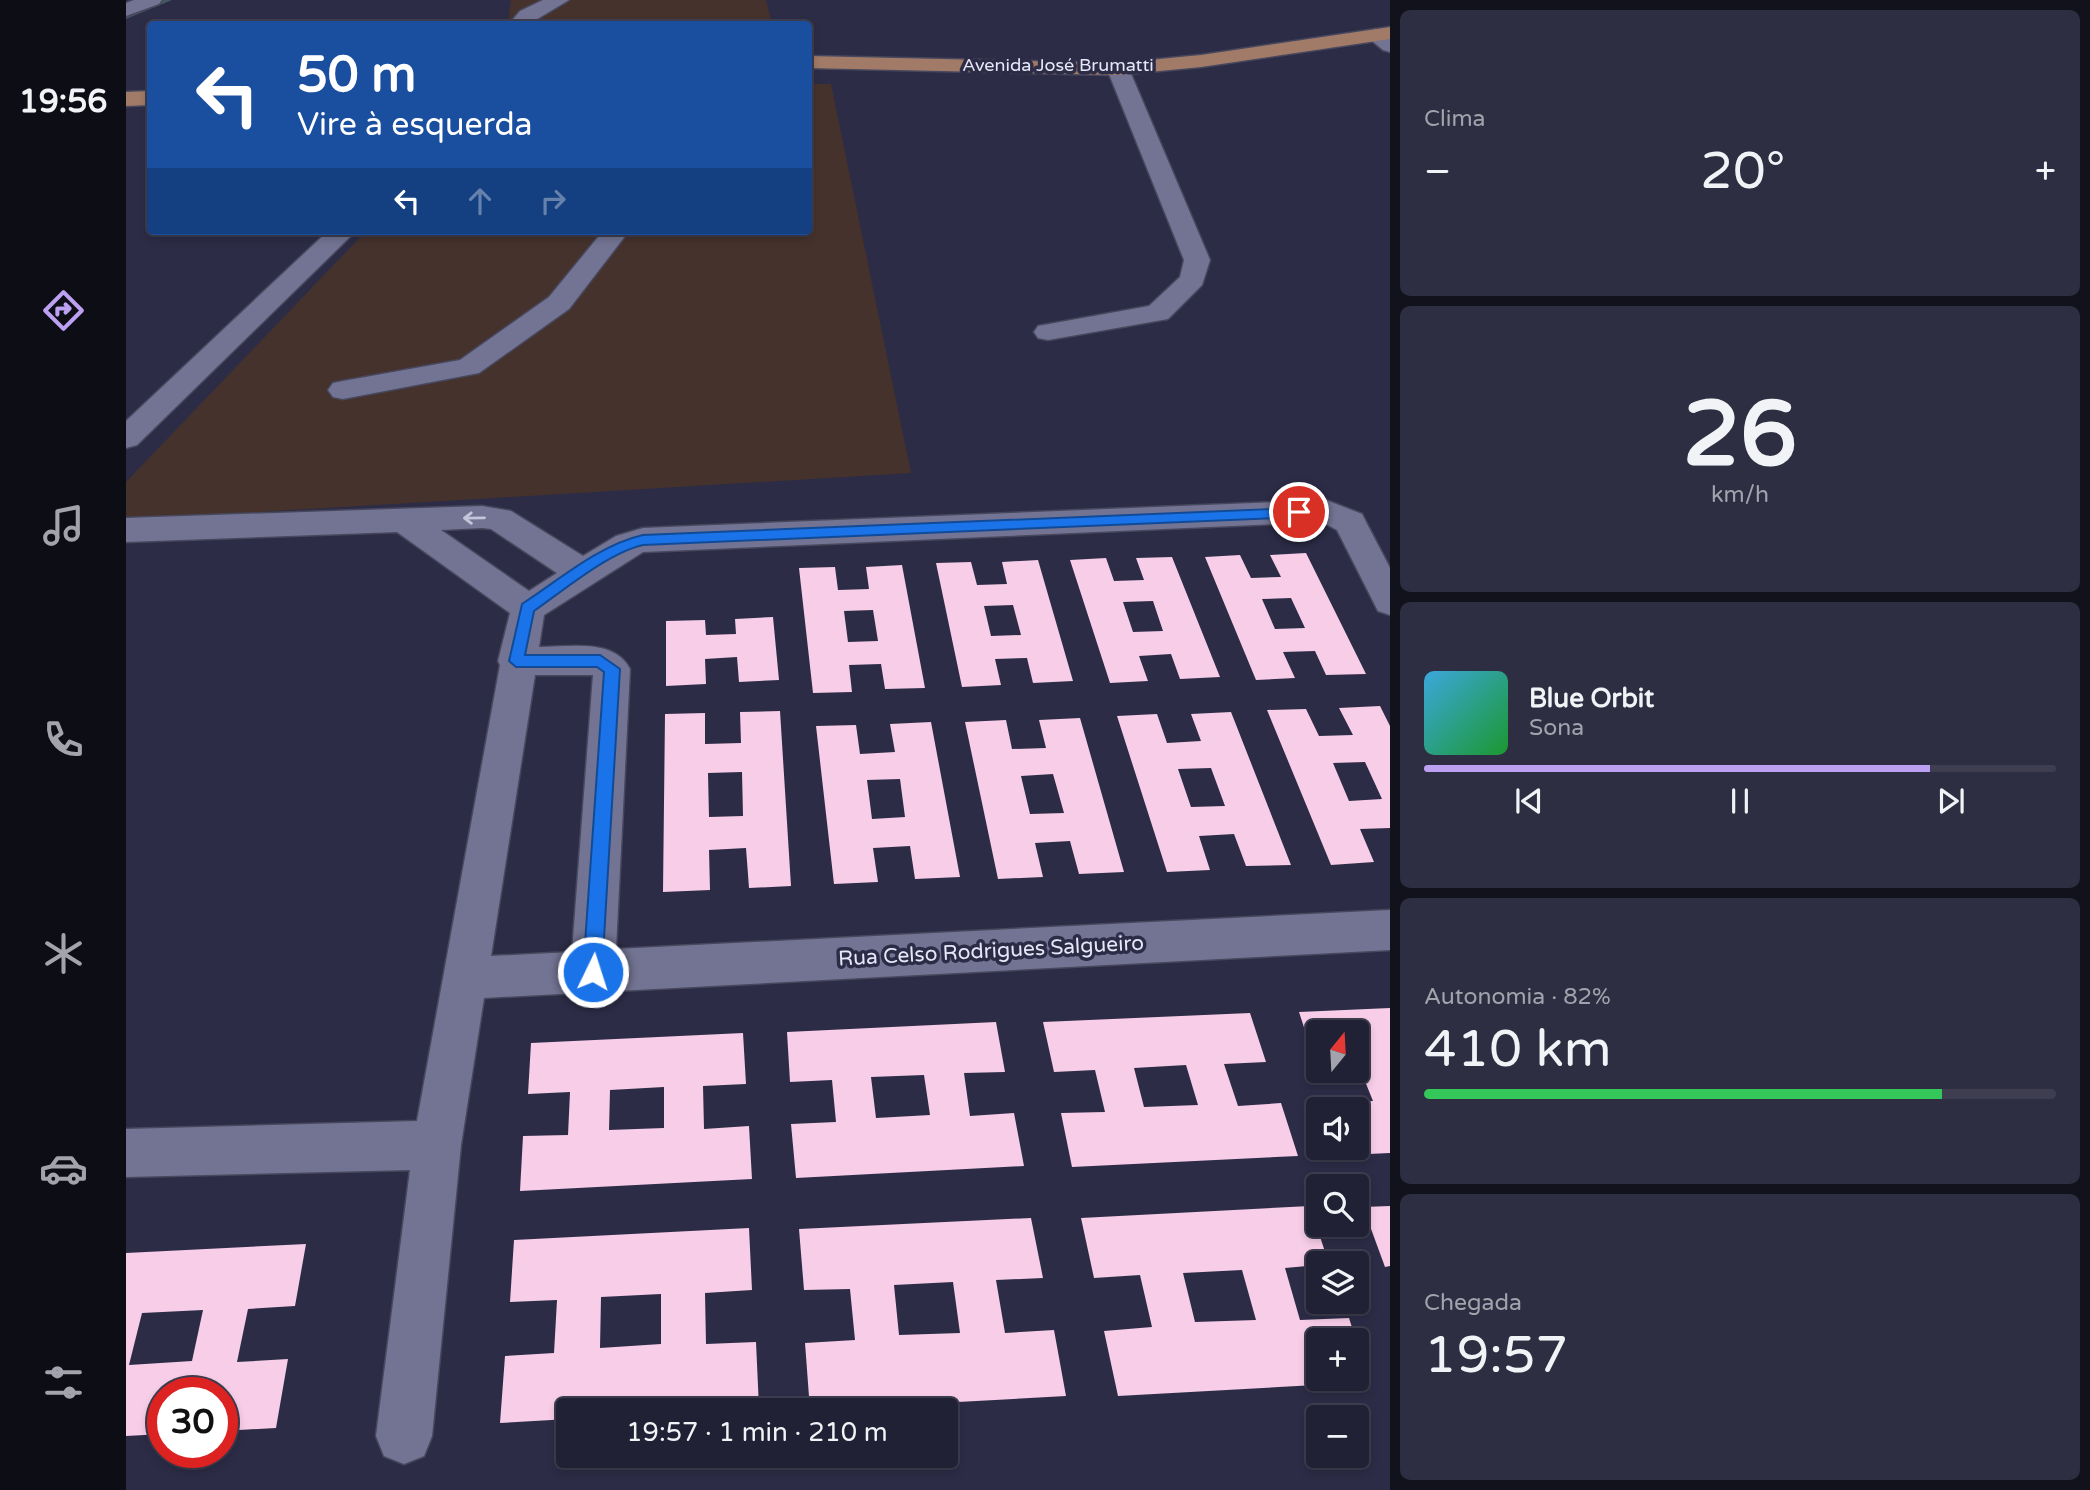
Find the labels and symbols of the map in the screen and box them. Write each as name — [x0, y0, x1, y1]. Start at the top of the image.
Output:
street label: Avenida José Brumatti — [962, 54, 1154, 76]
pin — [1269, 482, 1329, 542]
one-way arrow — [463, 511, 486, 524]
street label: Rua Celso Rodrigues Salgueiro — [838, 931, 1144, 971]
position arrow — [556, 935, 630, 1009]
north arrow — [1306, 1020, 1368, 1083]
speed limit sign: 30 — [147, 1377, 238, 1468]

